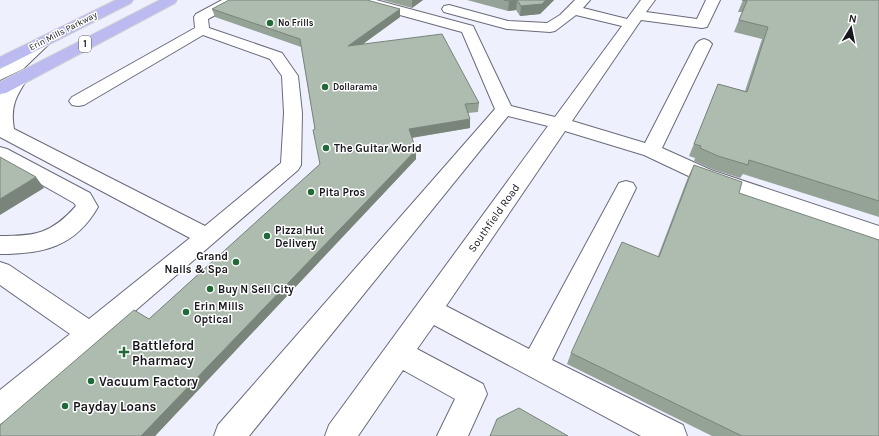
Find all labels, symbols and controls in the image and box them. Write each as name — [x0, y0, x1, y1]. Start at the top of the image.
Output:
north arrow — [831, 8, 871, 48]
street label: Erin Mills Parkway — [27, 9, 99, 52]
text: N — [848, 12, 858, 26]
marker: No Frills — [265, 18, 275, 28]
place label: No Frills — [278, 18, 314, 28]
road number: 1 — [79, 36, 91, 52]
marker: Dollarama — [320, 82, 330, 92]
place label: Dollarama — [333, 82, 378, 92]
place label: The Guitar World — [334, 142, 422, 155]
marker: The Guitar World — [321, 143, 331, 153]
street label: Southfield Road — [466, 181, 522, 255]
place label: Pita Pros — [319, 186, 365, 199]
marker: Pita Pros — [306, 187, 316, 197]
place label: Pizza Hut Delivery — [275, 224, 325, 250]
marker: Pizza Hut Delivery — [262, 231, 272, 241]
place label: Grand Nails & Spa — [165, 250, 228, 276]
marker: Grand Nails & Spa — [231, 257, 241, 267]
place label: Buy N Sell City — [218, 283, 294, 296]
marker: Buy N Sell City — [205, 284, 215, 294]
place label: Erin Mills Optical — [194, 300, 244, 326]
marker: Erin Mills Optical — [181, 307, 191, 317]
place label: Battleford Pharmacy — [132, 338, 194, 368]
marker: Battleford Pharmacy — [119, 347, 129, 357]
place label: Vacuum Factory — [99, 374, 199, 389]
marker: Vacuum Factory — [86, 376, 96, 386]
place label: Payday Loans — [73, 399, 157, 414]
marker: Payday Loans — [60, 401, 70, 411]

